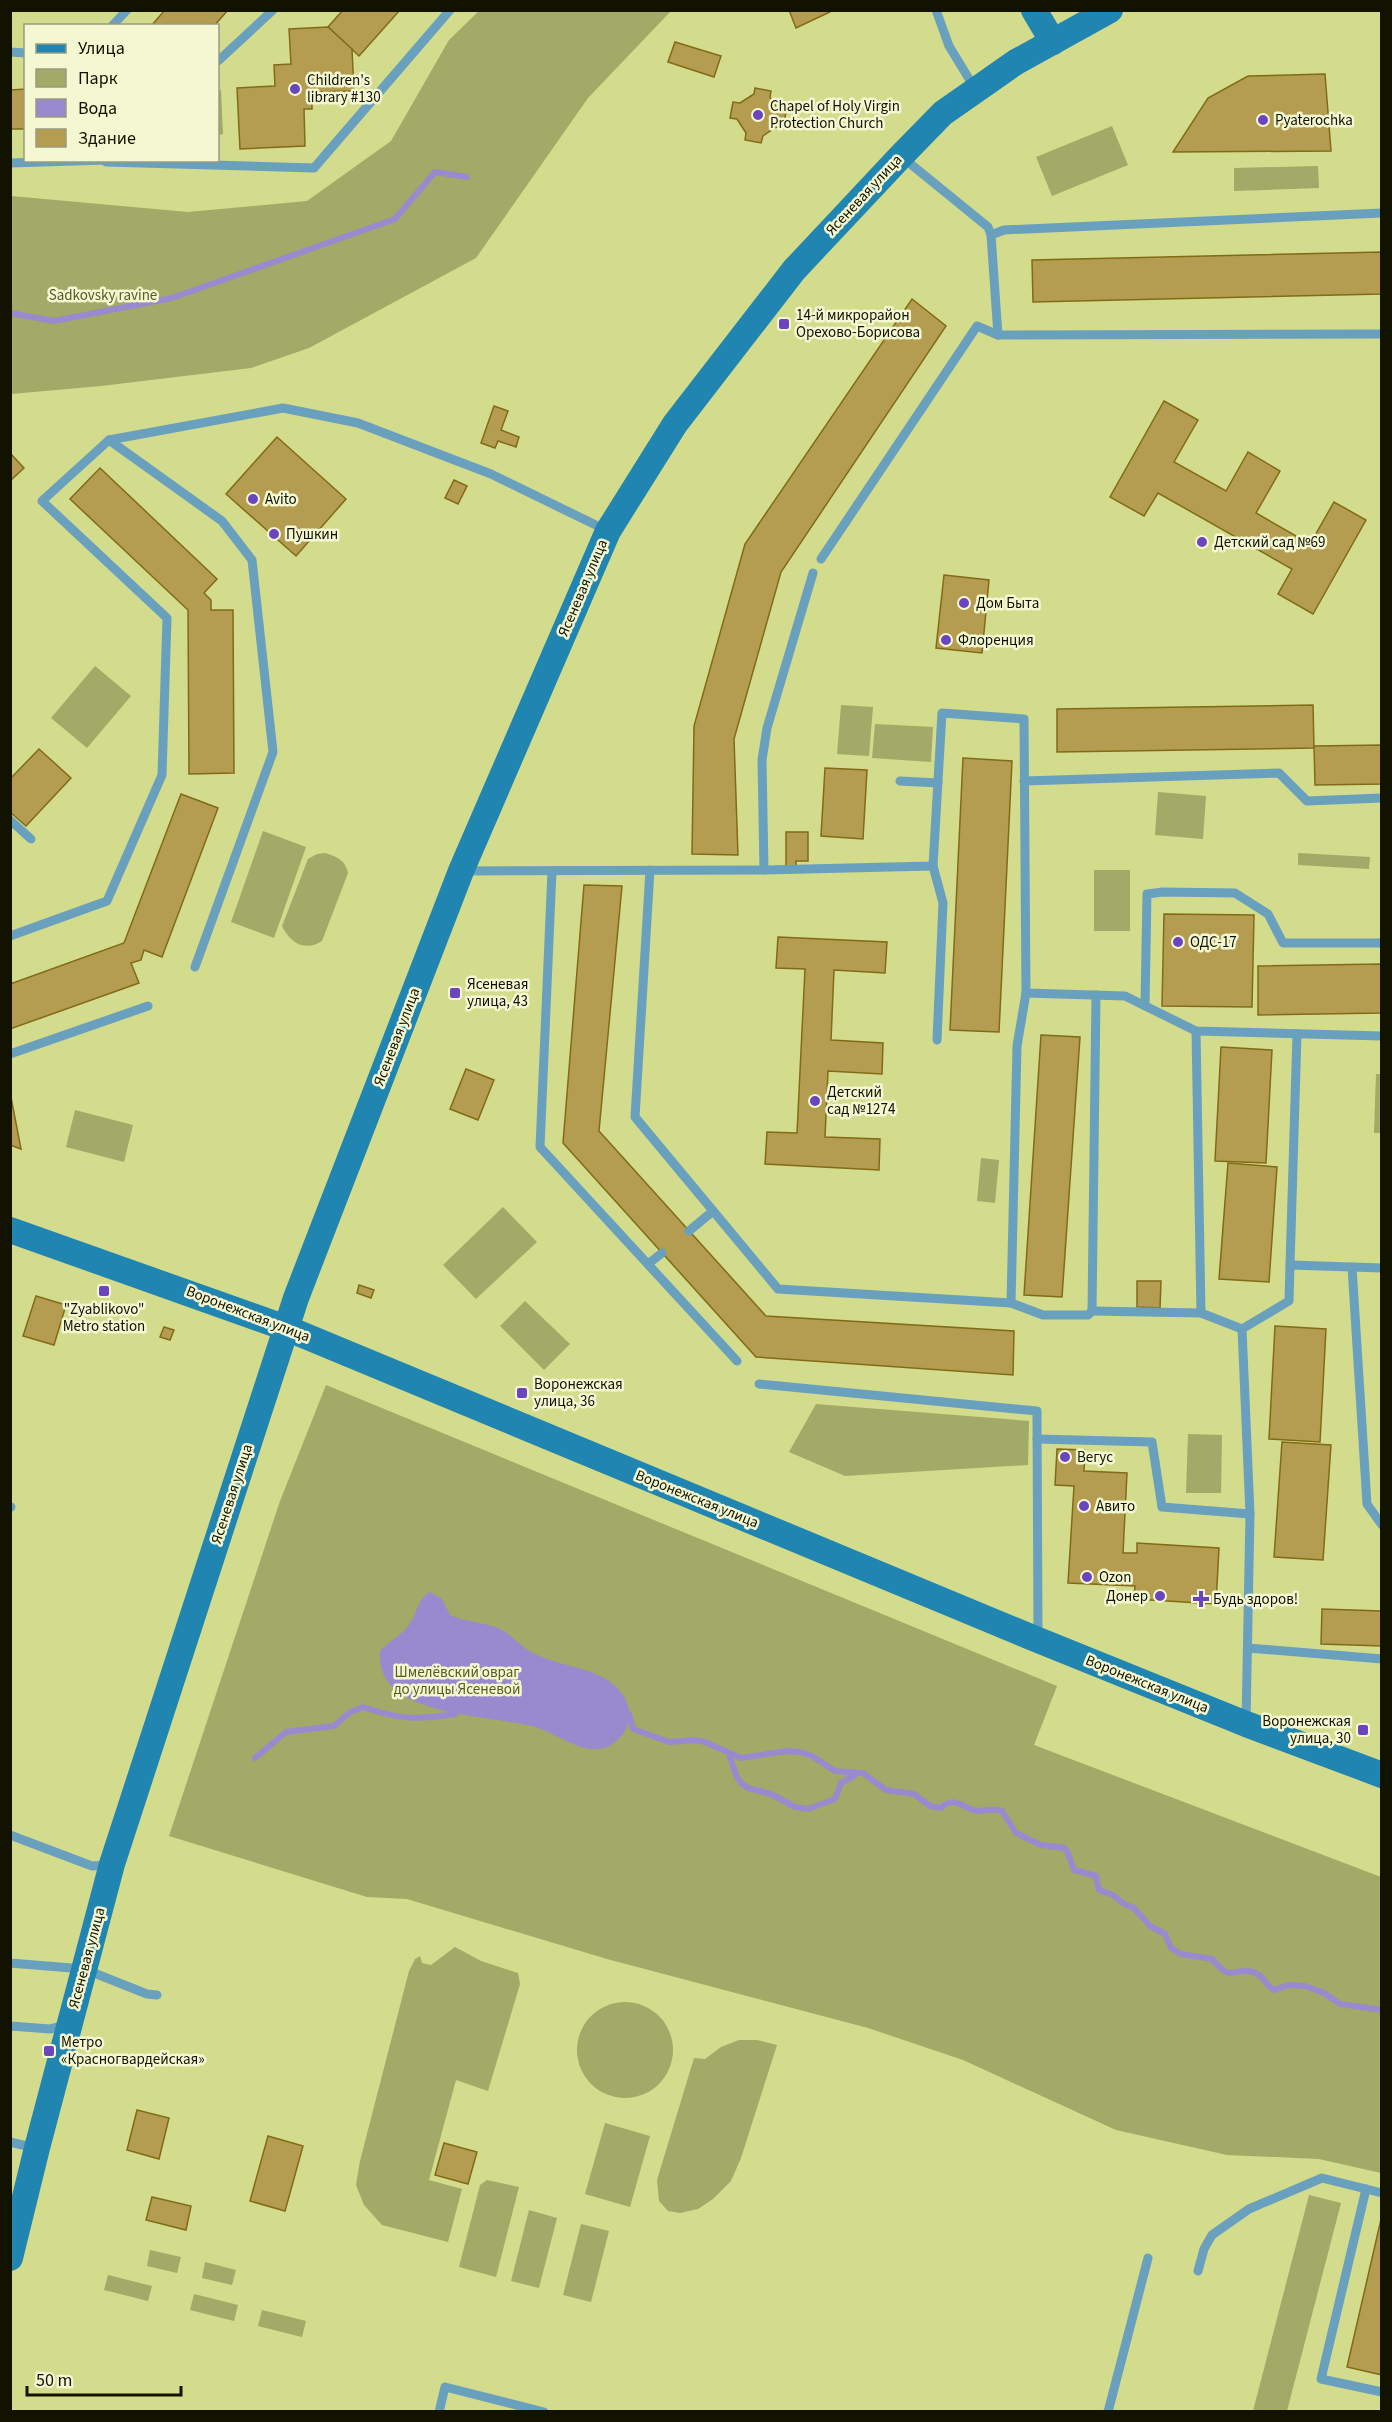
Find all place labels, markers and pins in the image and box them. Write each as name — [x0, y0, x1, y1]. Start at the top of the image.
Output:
place label: Children's library #130 — [307, 70, 381, 108]
marker: Children's library #130 — [288, 82, 302, 96]
place label: Chapel of Holy Virgin Protection Church — [770, 96, 900, 134]
marker: Chapel of Holy Virgin Protection Church — [751, 108, 765, 122]
place label: Pyaterochka — [1275, 110, 1353, 131]
marker: Pyaterochka — [1256, 113, 1270, 127]
place label: 14-й микрорайон Орехово-Борисова — [796, 305, 920, 343]
marker: 14-й микрорайон Орехово-Борисова — [777, 317, 791, 331]
place label: Avito — [265, 489, 297, 510]
marker: Avito — [246, 492, 260, 506]
place label: Пушкин — [286, 524, 338, 545]
marker: Пушкин — [267, 527, 281, 541]
place label: Детский сад №69 — [1214, 532, 1325, 553]
marker: Детский сад №69 — [1195, 535, 1209, 549]
place label: Дом Быта — [976, 593, 1039, 614]
marker: Дом Быта — [957, 596, 971, 610]
place label: Флоренция — [958, 630, 1034, 651]
marker: Флоренция — [939, 633, 953, 647]
place label: ОДС-17 — [1190, 932, 1237, 953]
marker: ОДС-17 — [1171, 935, 1185, 949]
place label: Ясеневая улица, 43 — [467, 974, 528, 1012]
marker: Ясеневая улица, 43 — [448, 986, 462, 1000]
place label: Детский сад №1274 — [827, 1082, 896, 1120]
marker: Детский сад №1274 — [808, 1094, 822, 1108]
marker: "Zyablikovo" Metro station — [97, 1284, 111, 1298]
place label: "Zyablikovo" Metro station — [63, 1299, 145, 1337]
place label: Воронежская улица, 36 — [534, 1374, 623, 1412]
marker: Воронежская улица, 36 — [515, 1386, 529, 1400]
place label: Вегус — [1077, 1447, 1113, 1468]
marker: Вегус — [1058, 1450, 1072, 1464]
place label: Авито — [1096, 1496, 1135, 1517]
marker: Авито — [1077, 1499, 1091, 1513]
place label: Ozon — [1099, 1567, 1131, 1588]
marker: Ozon — [1080, 1570, 1094, 1584]
place label: Донер — [1106, 1586, 1148, 1607]
marker: Донер — [1153, 1589, 1167, 1603]
place label: Будь здоров! — [1213, 1589, 1298, 1610]
marker: Будь здоров! — [1194, 1592, 1208, 1606]
place label: Воронежская улица, 30 — [1262, 1711, 1351, 1749]
marker: Воронежская улица, 30 — [1356, 1723, 1370, 1737]
place label: Метро «Красногвардейская» — [61, 2032, 205, 2070]
marker: Метро «Красногвардейская» — [42, 2044, 56, 2058]

